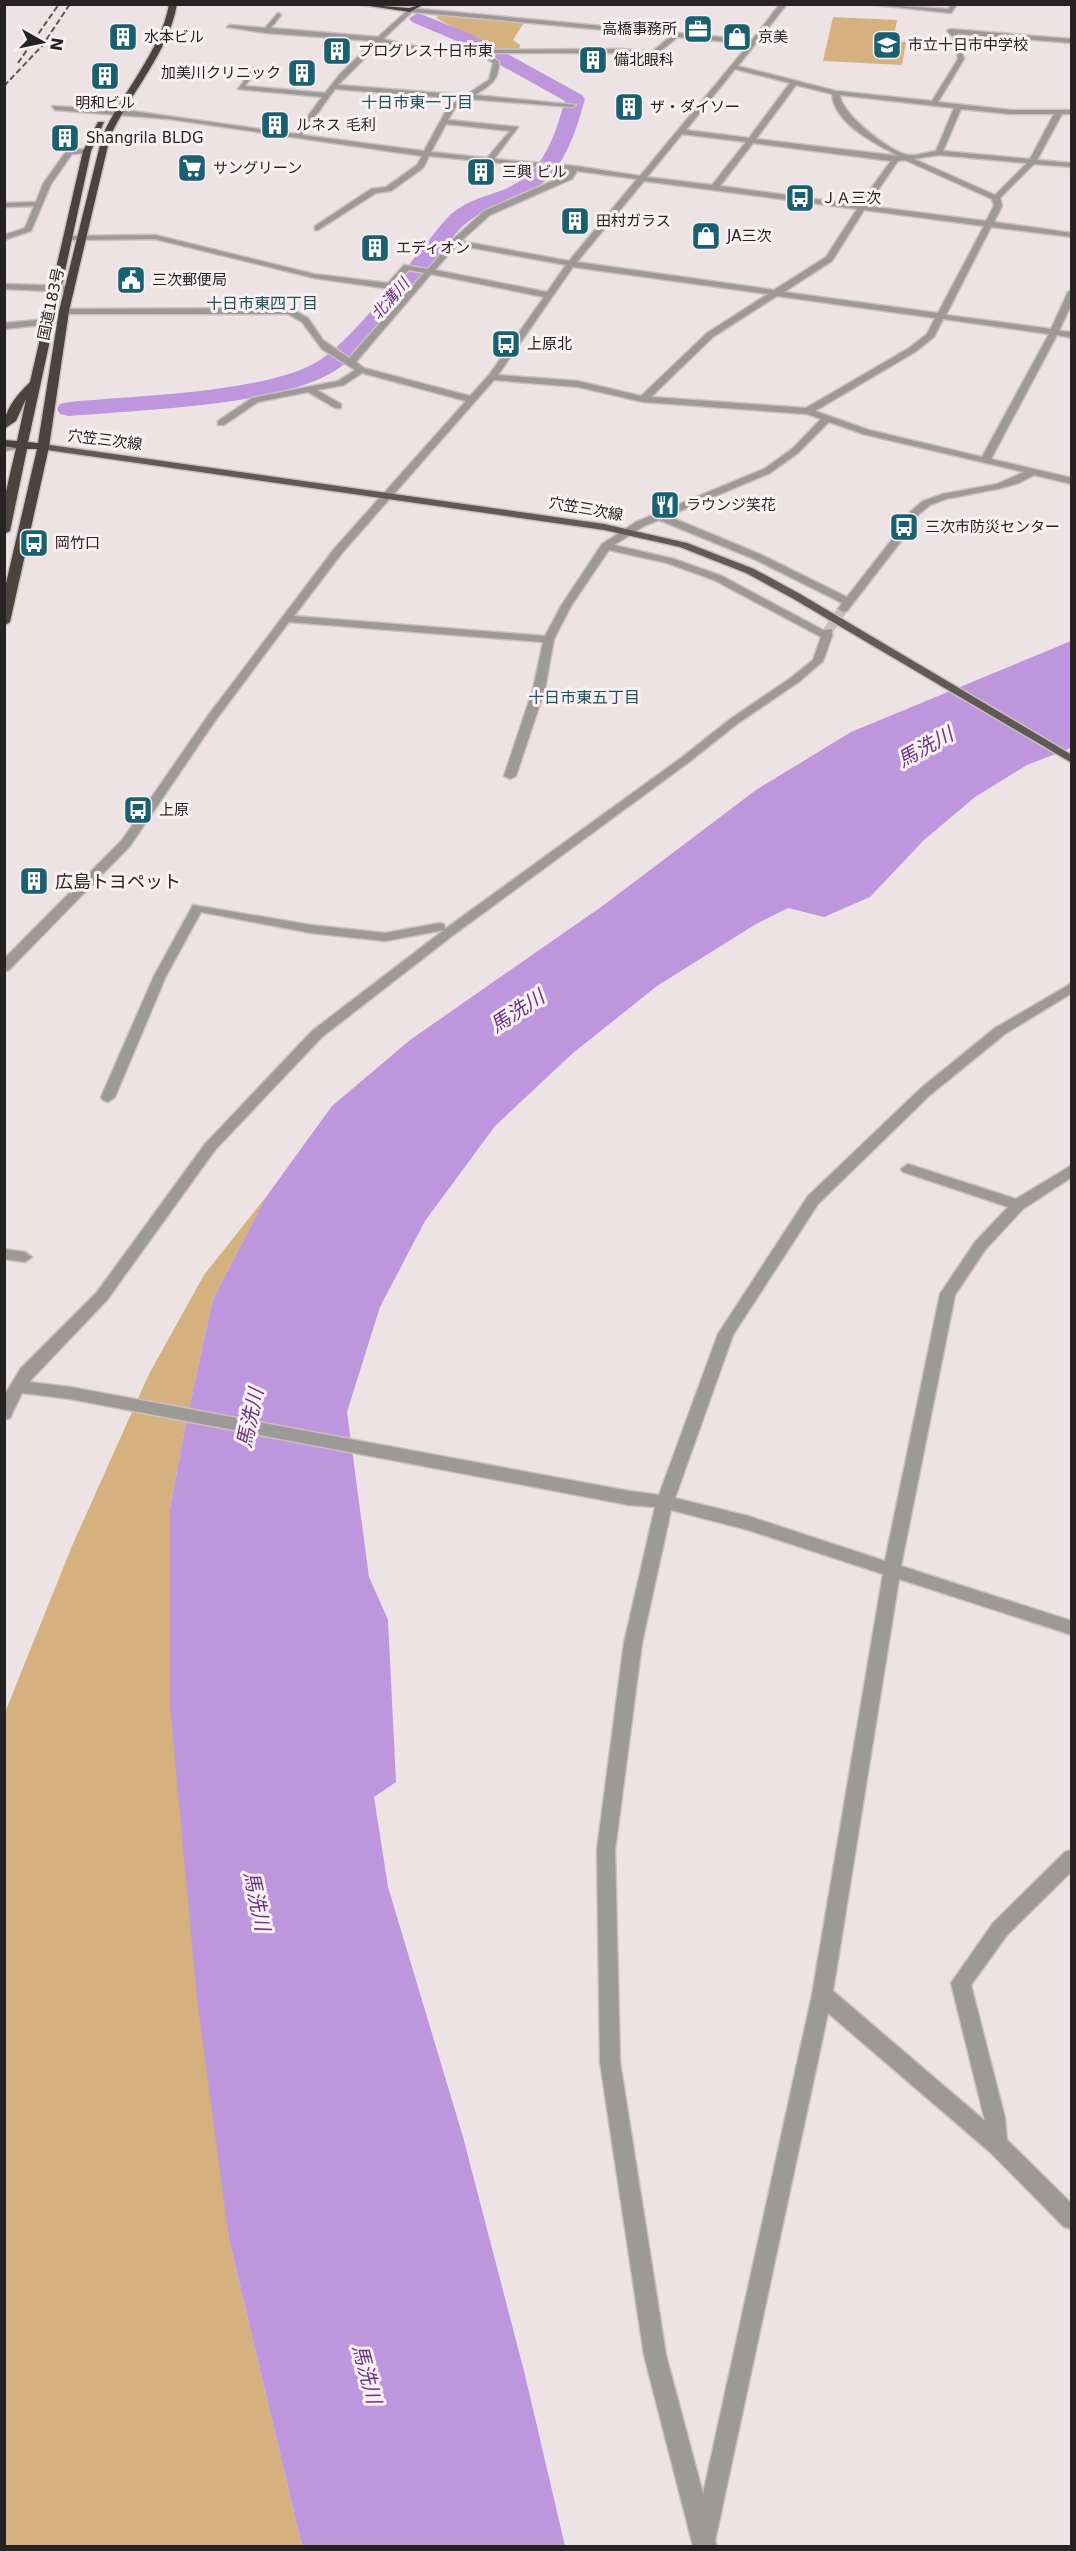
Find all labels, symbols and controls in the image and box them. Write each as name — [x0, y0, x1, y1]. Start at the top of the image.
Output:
north arrow — [12, 12, 72, 72]
office icon: 高橋事務所 — [682, 13, 714, 45]
place label: 高橋事務所 — [602, 20, 677, 38]
building icon: 水本ビル — [107, 21, 139, 53]
shop icon: 京美 — [721, 21, 753, 53]
place label: 水本ビル — [144, 28, 204, 46]
place label: 京美 — [758, 28, 788, 46]
school or university icon: 市立十日市中学校 — [871, 29, 903, 61]
building icon: プログレス十日市東 — [321, 35, 353, 67]
text: N — [46, 36, 67, 52]
place label: 市立十日市中学校 — [908, 36, 1028, 54]
place label: プログレス十日市東 — [358, 42, 493, 60]
building icon: 備北眼科 — [577, 44, 609, 76]
place label: 備北眼科 — [614, 51, 674, 69]
building icon: 加美川クリニック — [286, 57, 318, 89]
building icon: 明和ビル — [89, 60, 121, 92]
place label: 加美川クリニック — [161, 64, 281, 82]
building icon: ザ・ダイソー — [613, 91, 645, 123]
district label: 十日市東一丁目 — [361, 93, 473, 112]
place label: 明和ビル — [75, 94, 135, 112]
place label: ザ・ダイソー — [650, 98, 740, 116]
building icon: ルネス 毛利 — [259, 109, 291, 141]
place label: ルネス 毛利 — [296, 116, 376, 134]
building icon: Shangrila BLDG — [49, 122, 81, 154]
place label: Shangrila BLDG — [86, 129, 204, 147]
supermarket icon: サングリーン — [176, 152, 208, 184]
building icon: 三興 ビル — [465, 156, 497, 188]
place label: サングリーン — [213, 159, 302, 177]
place label: 三興 ビル — [502, 163, 567, 181]
bus stop icon: ＪＡ三次 — [784, 182, 816, 214]
place label: ＪＡ三次 — [821, 189, 881, 207]
building icon: 田村ガラス — [559, 205, 591, 237]
place label: 田村ガラス — [596, 212, 671, 230]
shop icon: JA三次 — [690, 220, 722, 252]
place label: JA三次 — [726, 227, 771, 245]
building icon: エディオン — [359, 232, 391, 264]
place label: エディオン — [396, 239, 470, 257]
public building icon: 三次郵便局 — [115, 264, 147, 296]
street label: 国道183号 — [35, 266, 67, 342]
place label: 三次郵便局 — [152, 271, 227, 289]
water label: 北溝川 — [367, 273, 414, 323]
district label: 十日市東四丁目 — [206, 294, 318, 313]
bus stop icon: 上原北 — [490, 328, 522, 360]
place label: 上原北 — [527, 335, 572, 353]
street label: 穴笠三次線 — [67, 426, 143, 454]
restaurant icon: ラウンジ笑花 — [649, 489, 681, 521]
street label: 穴笠三次線 — [547, 494, 625, 524]
place label: ラウンジ笑花 — [686, 496, 776, 514]
bus stop icon: 三次市防災センター — [888, 511, 920, 543]
place label: 三次市防災センター — [925, 518, 1060, 536]
bus stop icon: 岡竹口 — [18, 527, 50, 559]
place label: 岡竹口 — [55, 534, 100, 552]
district label: 十日市東五丁目 — [528, 688, 640, 707]
water label: 馬洗川 — [893, 721, 959, 772]
bus stop icon: 上原 — [122, 794, 154, 826]
place label: 上原 — [159, 801, 189, 819]
building icon: 広島トヨペット — [18, 865, 50, 897]
place label: 広島トヨペット — [55, 871, 181, 892]
water label: 馬洗川 — [485, 984, 550, 1037]
water label: 馬洗川 — [232, 1384, 268, 1450]
water label: 馬洗川 — [239, 1869, 275, 1935]
water label: 馬洗川 — [348, 2342, 387, 2408]

